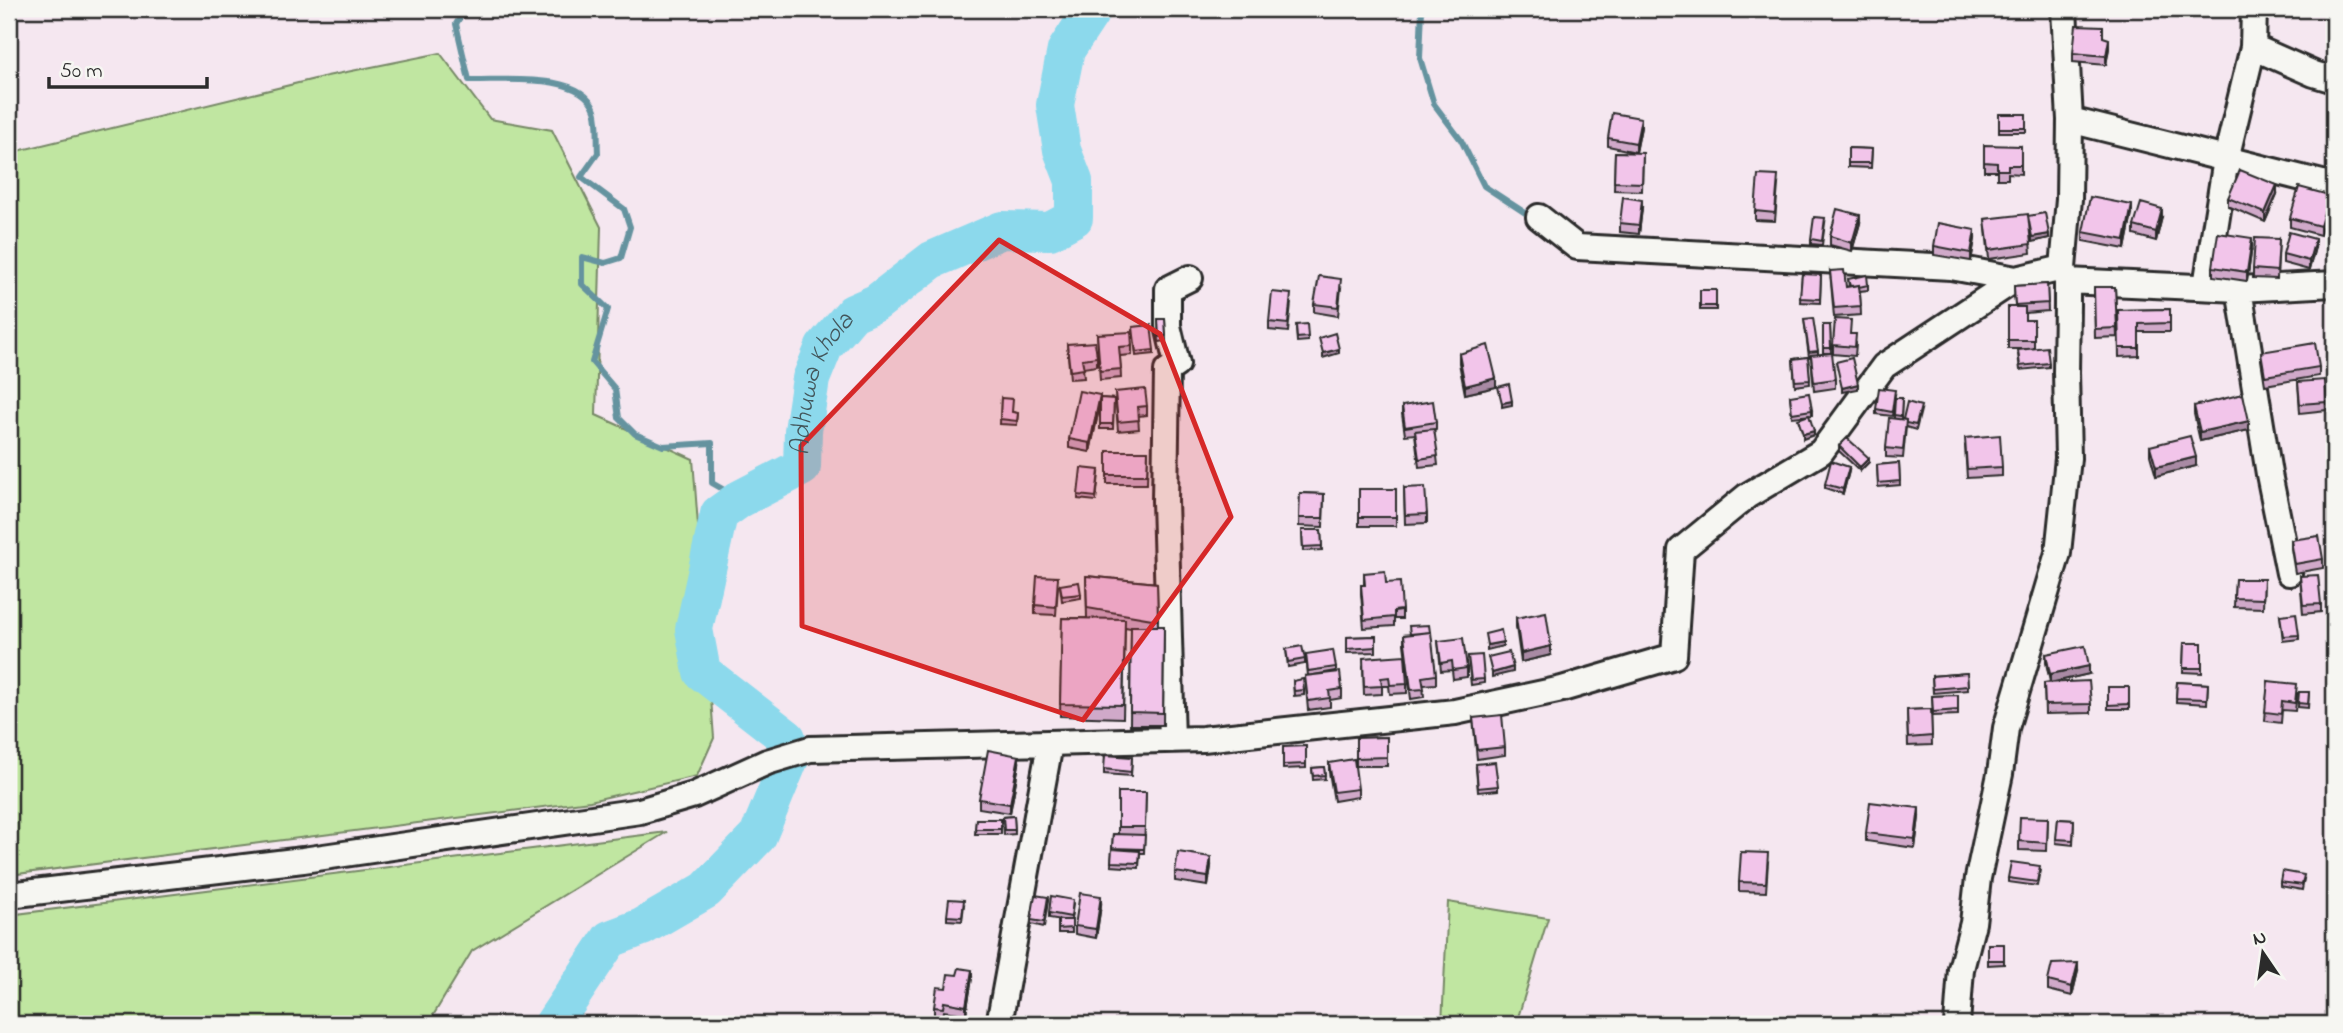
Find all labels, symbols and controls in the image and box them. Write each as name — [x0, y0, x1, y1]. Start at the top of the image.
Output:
scale bar — [49, 46, 206, 90]
text: 50 m — [60, 57, 103, 87]
water label: Adhuwa Khola — [783, 304, 865, 456]
north arrow — [2228, 918, 2298, 988]
text: N — [2250, 924, 2269, 953]

